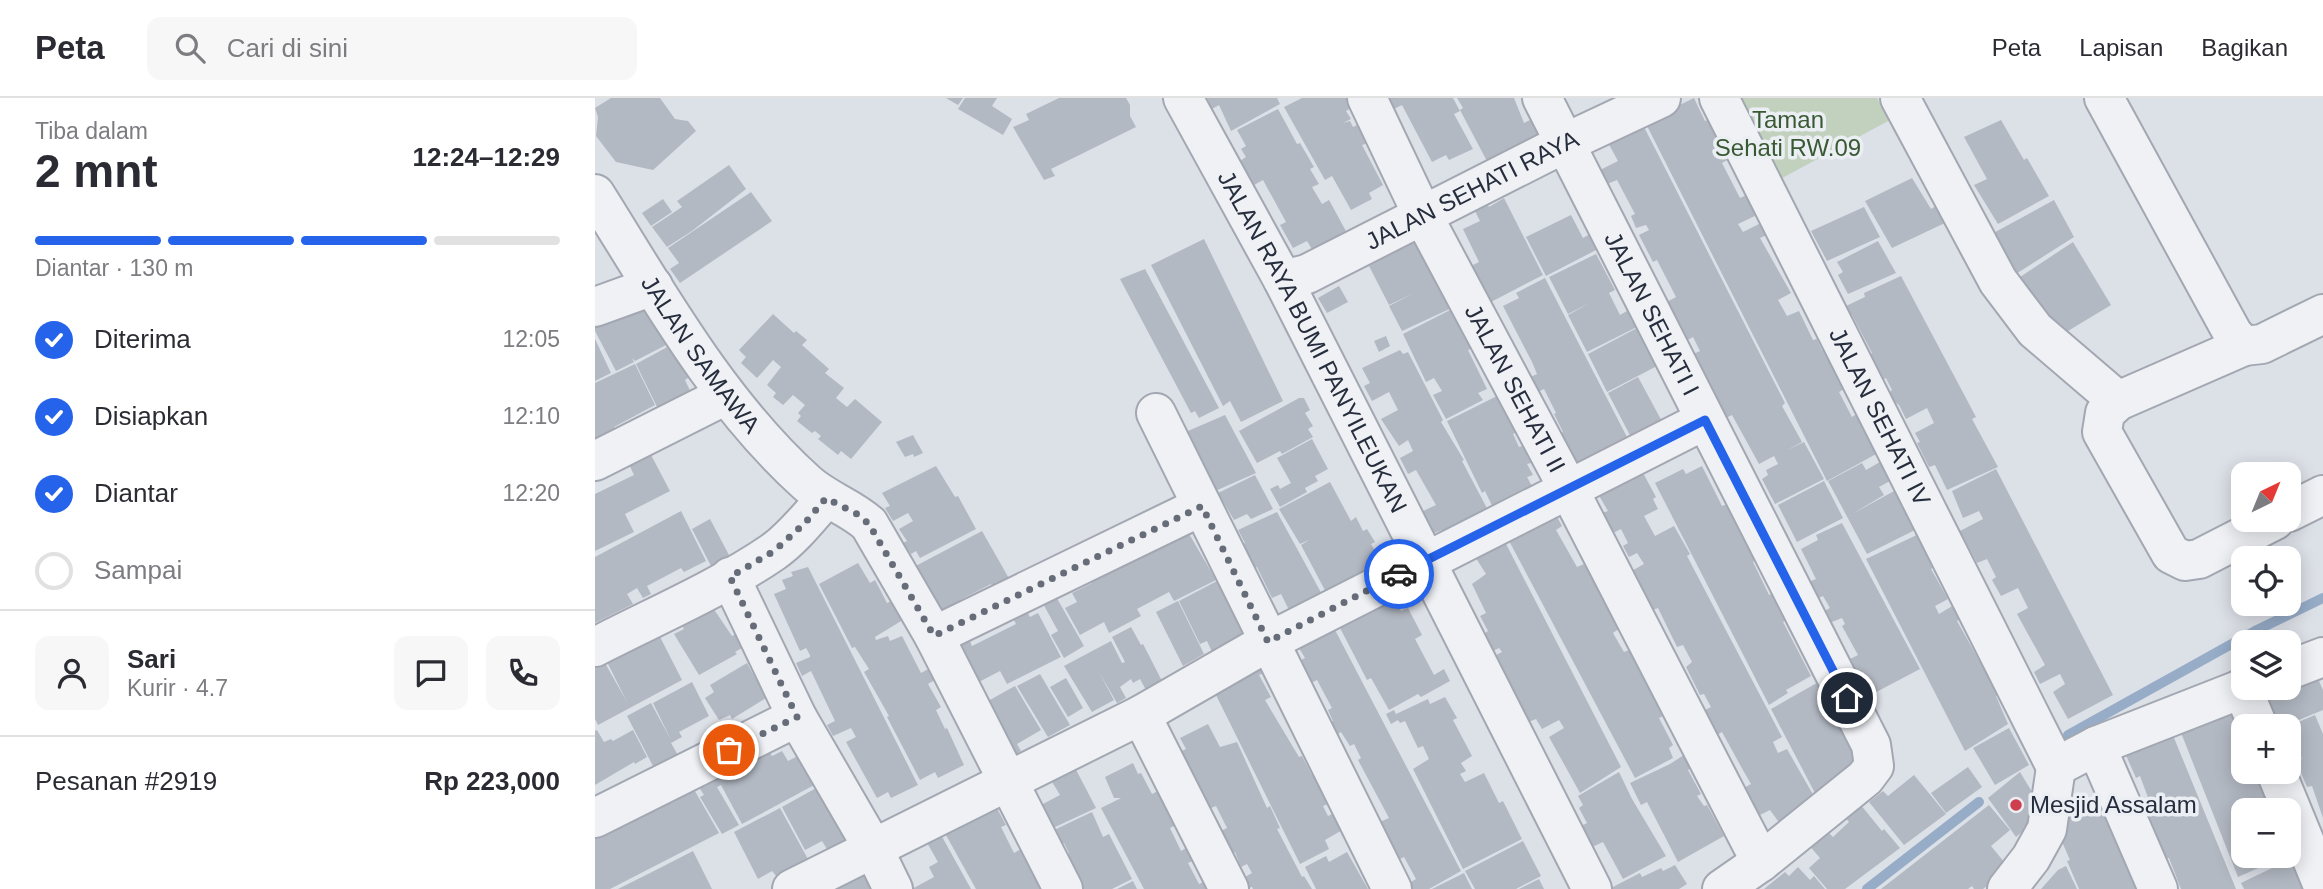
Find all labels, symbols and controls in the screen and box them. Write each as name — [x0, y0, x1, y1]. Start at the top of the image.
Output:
search box — [147, 17, 637, 80]
text: Peta — [35, 29, 105, 66]
icon: search — [171, 29, 209, 67]
text: Cari di sini — [227, 33, 348, 63]
text: Peta — [1992, 34, 2041, 61]
text: Lapisan — [2079, 34, 2163, 61]
text: Bagikan — [2201, 34, 2288, 61]
park label: Taman Sehati RW.09 — [1715, 106, 1861, 161]
text: Tiba dalam — [35, 118, 148, 144]
street label: JALAN SEHATI RAYA — [1361, 125, 1583, 255]
text: 12:24–12:29 — [413, 142, 560, 172]
text: 2 mnt — [35, 145, 158, 197]
street label: JALAN RAYA BUMI PANYILEUKAN — [1213, 166, 1413, 517]
street label: JALAN SEHATI I — [1599, 227, 1705, 400]
text: Diantar · 130 m — [35, 255, 194, 281]
street label: JALAN SAMAWA — [636, 271, 766, 438]
street label: JALAN SEHATI II — [1460, 300, 1571, 477]
icon: check — [35, 321, 73, 359]
street label: JALAN SEHATI IV — [1824, 323, 1936, 510]
text: Diterima — [94, 324, 191, 354]
text: 12:05 — [502, 326, 560, 352]
icon: check — [35, 398, 73, 436]
text: Disiapkan — [94, 401, 208, 431]
text: 12:10 — [502, 403, 560, 429]
north arrow — [2231, 462, 2301, 532]
map controls — [2231, 462, 2301, 868]
icon: check — [35, 475, 73, 513]
text: Diantar — [94, 478, 178, 508]
text: 12:20 — [502, 480, 560, 506]
courier — [1364, 539, 1434, 609]
button: locate — [2231, 546, 2301, 616]
text: Sampai — [94, 555, 182, 585]
icon: car — [1380, 555, 1418, 593]
button: layers — [2231, 630, 2301, 700]
button: person — [35, 636, 109, 710]
button: chat — [394, 636, 468, 710]
button: phone — [486, 636, 560, 710]
text: Sari — [127, 644, 176, 674]
pin — [1817, 668, 1877, 728]
text: Kurir · 4.7 — [127, 675, 228, 701]
icon: home — [1828, 679, 1866, 717]
button: + — [2231, 714, 2301, 784]
pin — [699, 720, 759, 780]
icon: bag — [710, 731, 748, 769]
text: Pesanan #2919 — [35, 766, 217, 796]
text: Rp 223,000 — [424, 766, 560, 796]
place label: Mesjid Assalam — [2030, 791, 2197, 818]
marker: Mesjid Assalam — [2008, 797, 2024, 813]
button: − — [2231, 798, 2301, 868]

